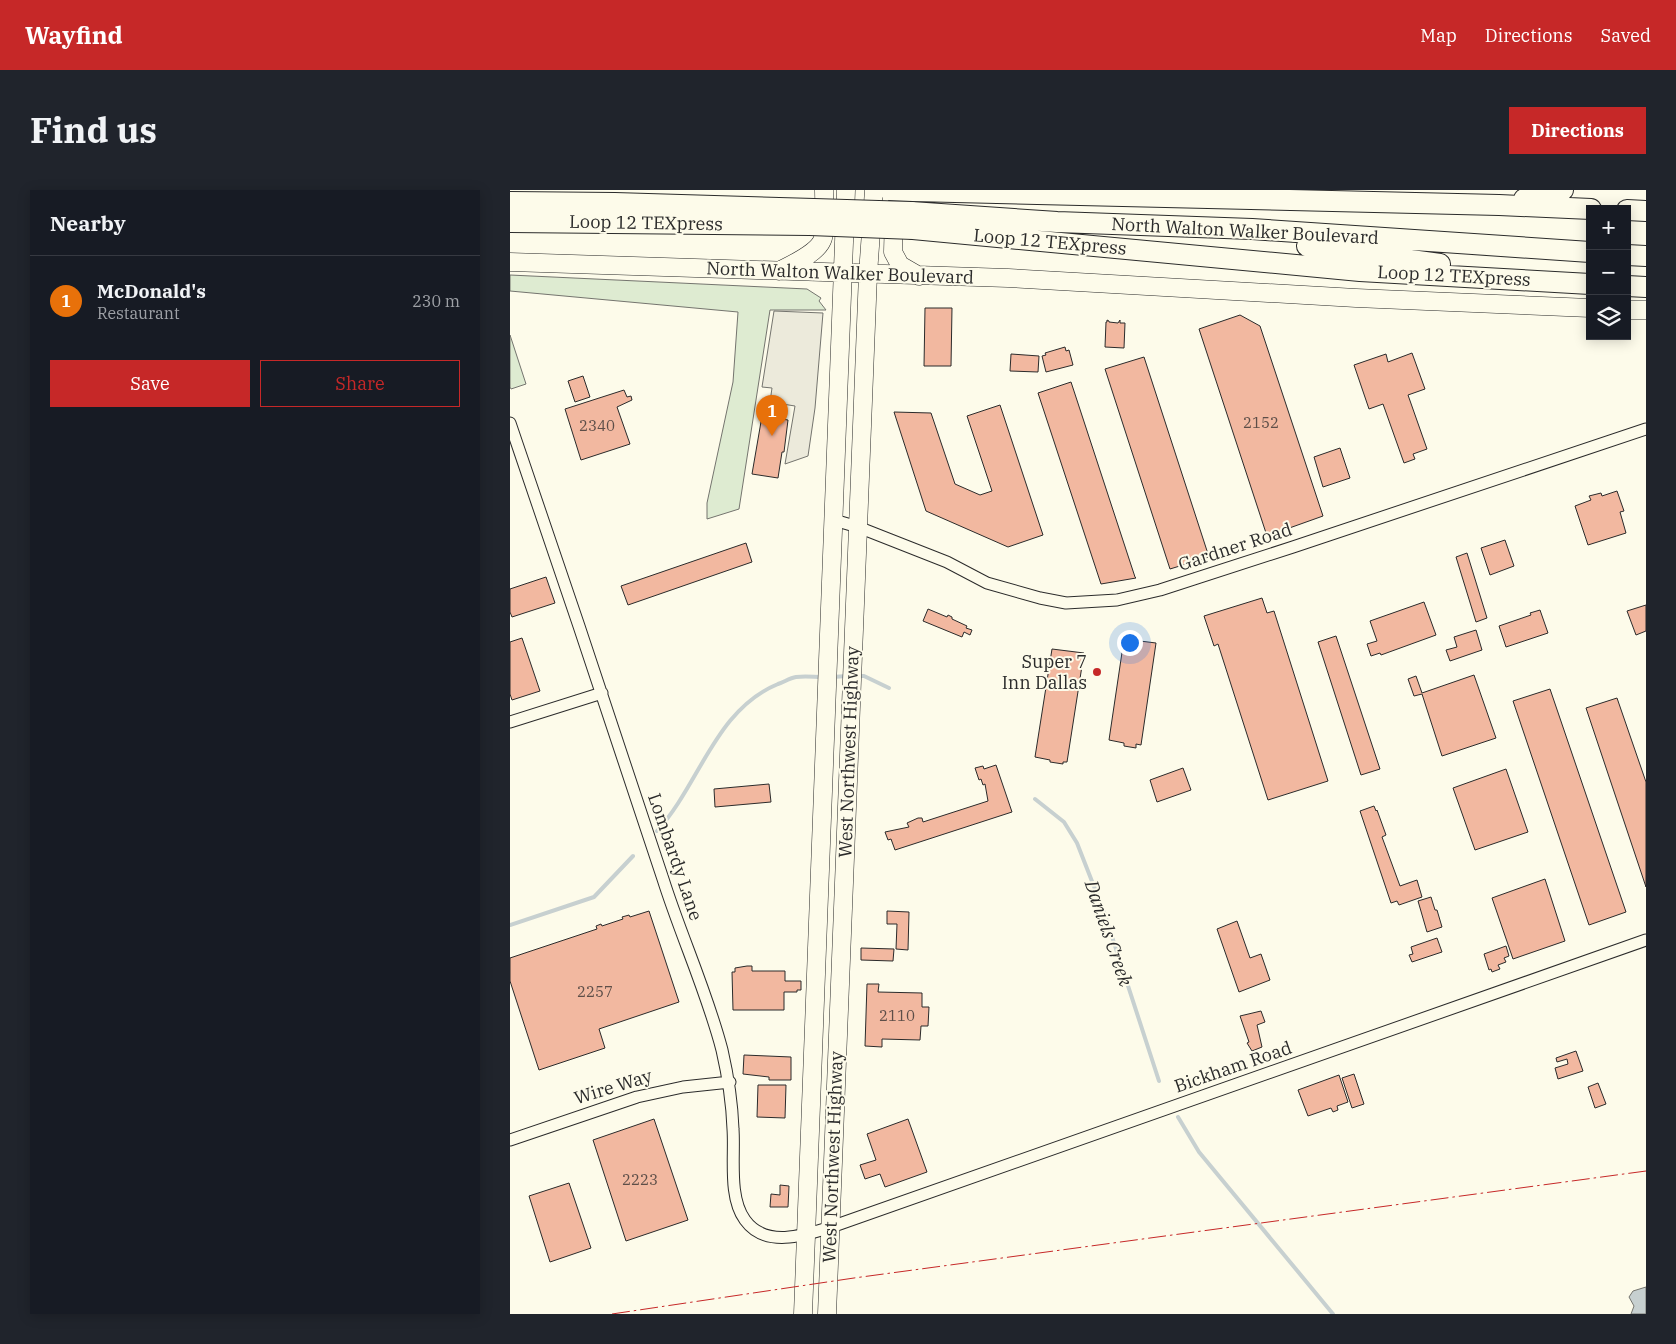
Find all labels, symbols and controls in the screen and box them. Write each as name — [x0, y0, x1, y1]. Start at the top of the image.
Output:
text: Wayfind — [25, 19, 123, 51]
text: Map — [1420, 24, 1457, 47]
text: Directions — [1485, 24, 1573, 47]
text: Saved — [1601, 24, 1651, 47]
text: Find us — [30, 107, 157, 153]
button: Directions — [1509, 107, 1646, 154]
map controls — [1586, 205, 1631, 340]
button: + — [1586, 205, 1631, 250]
text: Nearby — [50, 209, 126, 237]
street label: Loop 12 TEXpress — [569, 210, 723, 235]
street label: North Walton Walker Boulevard — [1111, 212, 1379, 249]
street label: Loop 12 TEXpress — [973, 223, 1128, 260]
button: − — [1586, 250, 1631, 295]
street label: North Walton Walker Boulevard — [706, 256, 974, 289]
street label: Loop 12 TEXpress — [1377, 260, 1531, 291]
text: McDonald's — [97, 279, 206, 303]
text: 1 — [61, 291, 71, 311]
text: 230 m — [412, 291, 460, 311]
button: layers — [1586, 295, 1631, 340]
text: Restaurant — [97, 303, 180, 323]
button: Save — [50, 360, 250, 407]
button: Share — [260, 360, 460, 407]
pin: 1 — [756, 395, 788, 436]
house number: 2152 — [1243, 413, 1279, 432]
house number: 2340 — [579, 416, 615, 435]
street label: Gardner Road — [1175, 517, 1295, 576]
your location — [1117, 630, 1143, 656]
street label: West Northwest Highway — [833, 645, 864, 858]
place label: Super 7 Inn Dallas — [1002, 650, 1087, 694]
marker: Super 7 Inn Dallas — [1091, 666, 1103, 678]
street label: Lombardy Lane — [643, 790, 708, 924]
water label: Daniels Creek — [1079, 876, 1139, 990]
house number: 2257 — [577, 982, 613, 1001]
house number: 2110 — [879, 1006, 915, 1025]
street label: Bickham Road — [1171, 1036, 1295, 1097]
street label: West Northwest Highway — [817, 1050, 848, 1263]
street label: Wire Way — [571, 1064, 655, 1109]
house number: 2223 — [622, 1170, 658, 1189]

